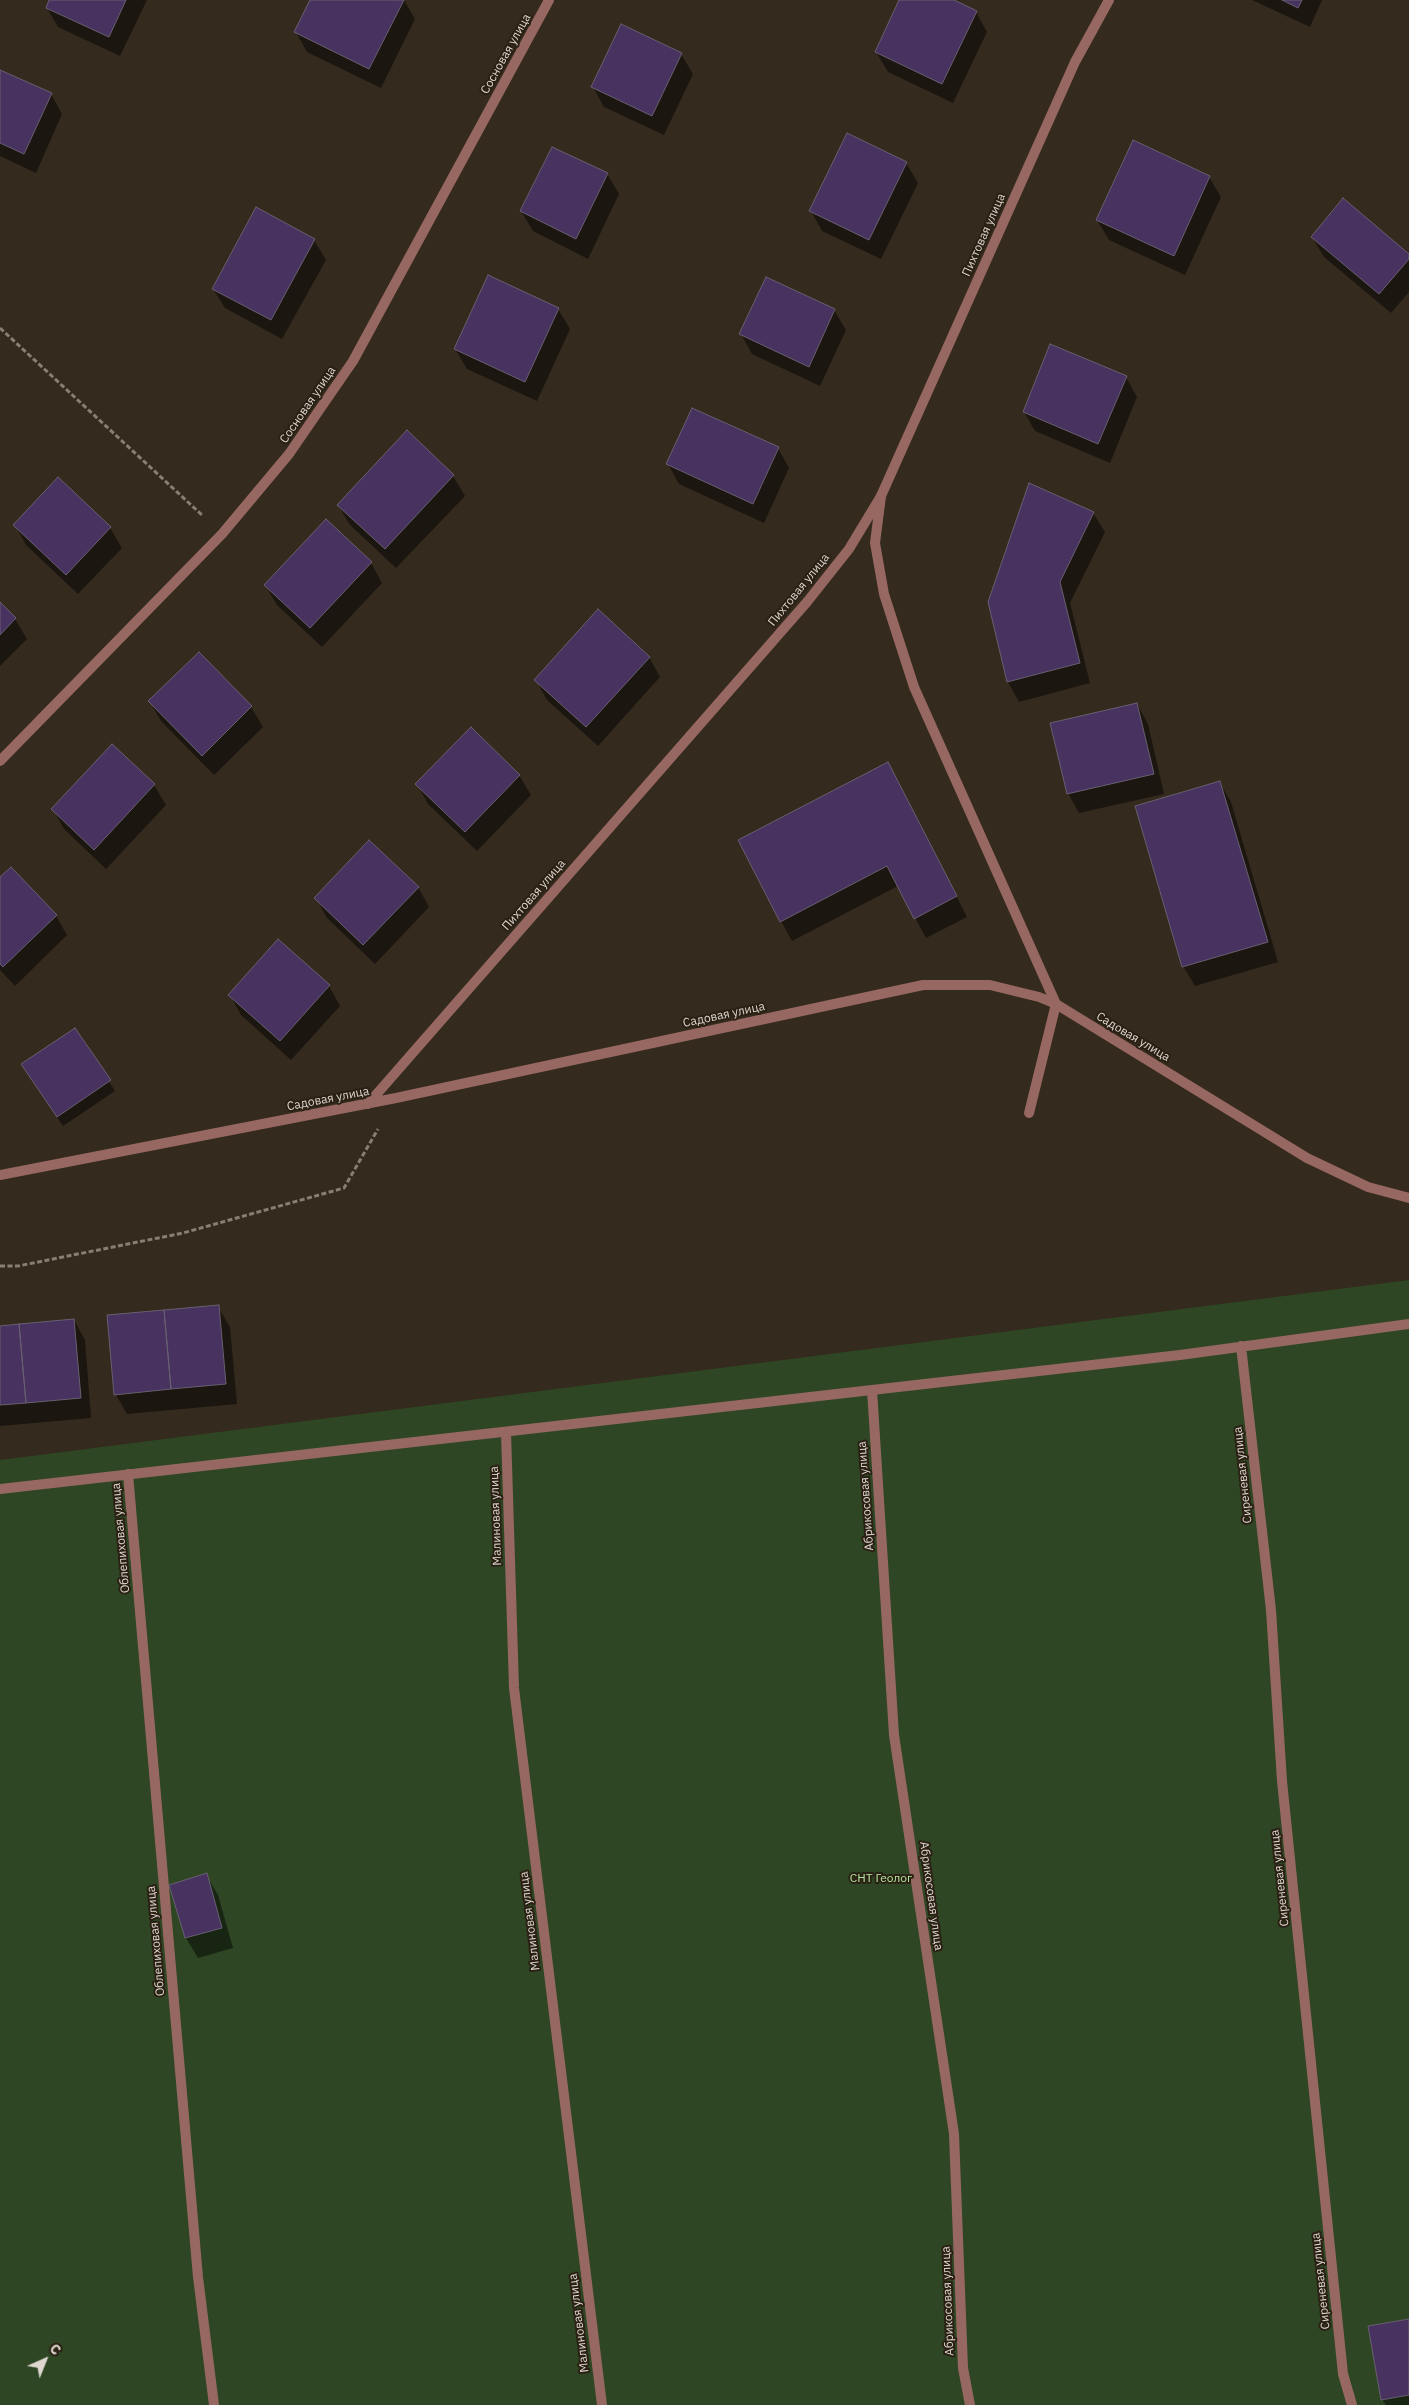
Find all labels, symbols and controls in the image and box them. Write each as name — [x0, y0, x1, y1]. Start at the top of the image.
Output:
street label: Сосновая улица — [478, 11, 534, 97]
street label: Пихтовая улица — [959, 191, 1009, 279]
street label: Сосновая улица — [277, 364, 339, 446]
street label: Пихтовая улица — [765, 551, 833, 629]
street label: Пихтовая улица — [499, 857, 569, 933]
street label: Садовая улица — [682, 999, 766, 1031]
street label: Садовая улица — [1093, 1009, 1173, 1065]
street label: Садовая улица — [286, 1084, 370, 1114]
street label: Сиреневая улица — [1231, 1426, 1255, 1524]
street label: Абрикосовая улица — [855, 1441, 877, 1551]
street label: Малиновая улица — [487, 1466, 505, 1566]
street label: Облепиховая улица — [109, 1482, 133, 1594]
street label: Сиреневая улица — [1268, 1829, 1292, 1927]
street label: Абрикосовая улица — [916, 1841, 946, 1951]
street label: Малиновая улица — [517, 1871, 543, 1971]
park label: СНТ Геолог — [850, 1872, 912, 1886]
street label: Облепиховая улица — [144, 1885, 168, 1997]
street label: Сиреневая улица — [1309, 2232, 1333, 2330]
street label: Абрикосовая улица — [939, 2246, 957, 2356]
street label: Малиновая улица — [566, 2273, 592, 2373]
north arrow — [20, 2335, 70, 2385]
text: С — [46, 2340, 65, 2359]

